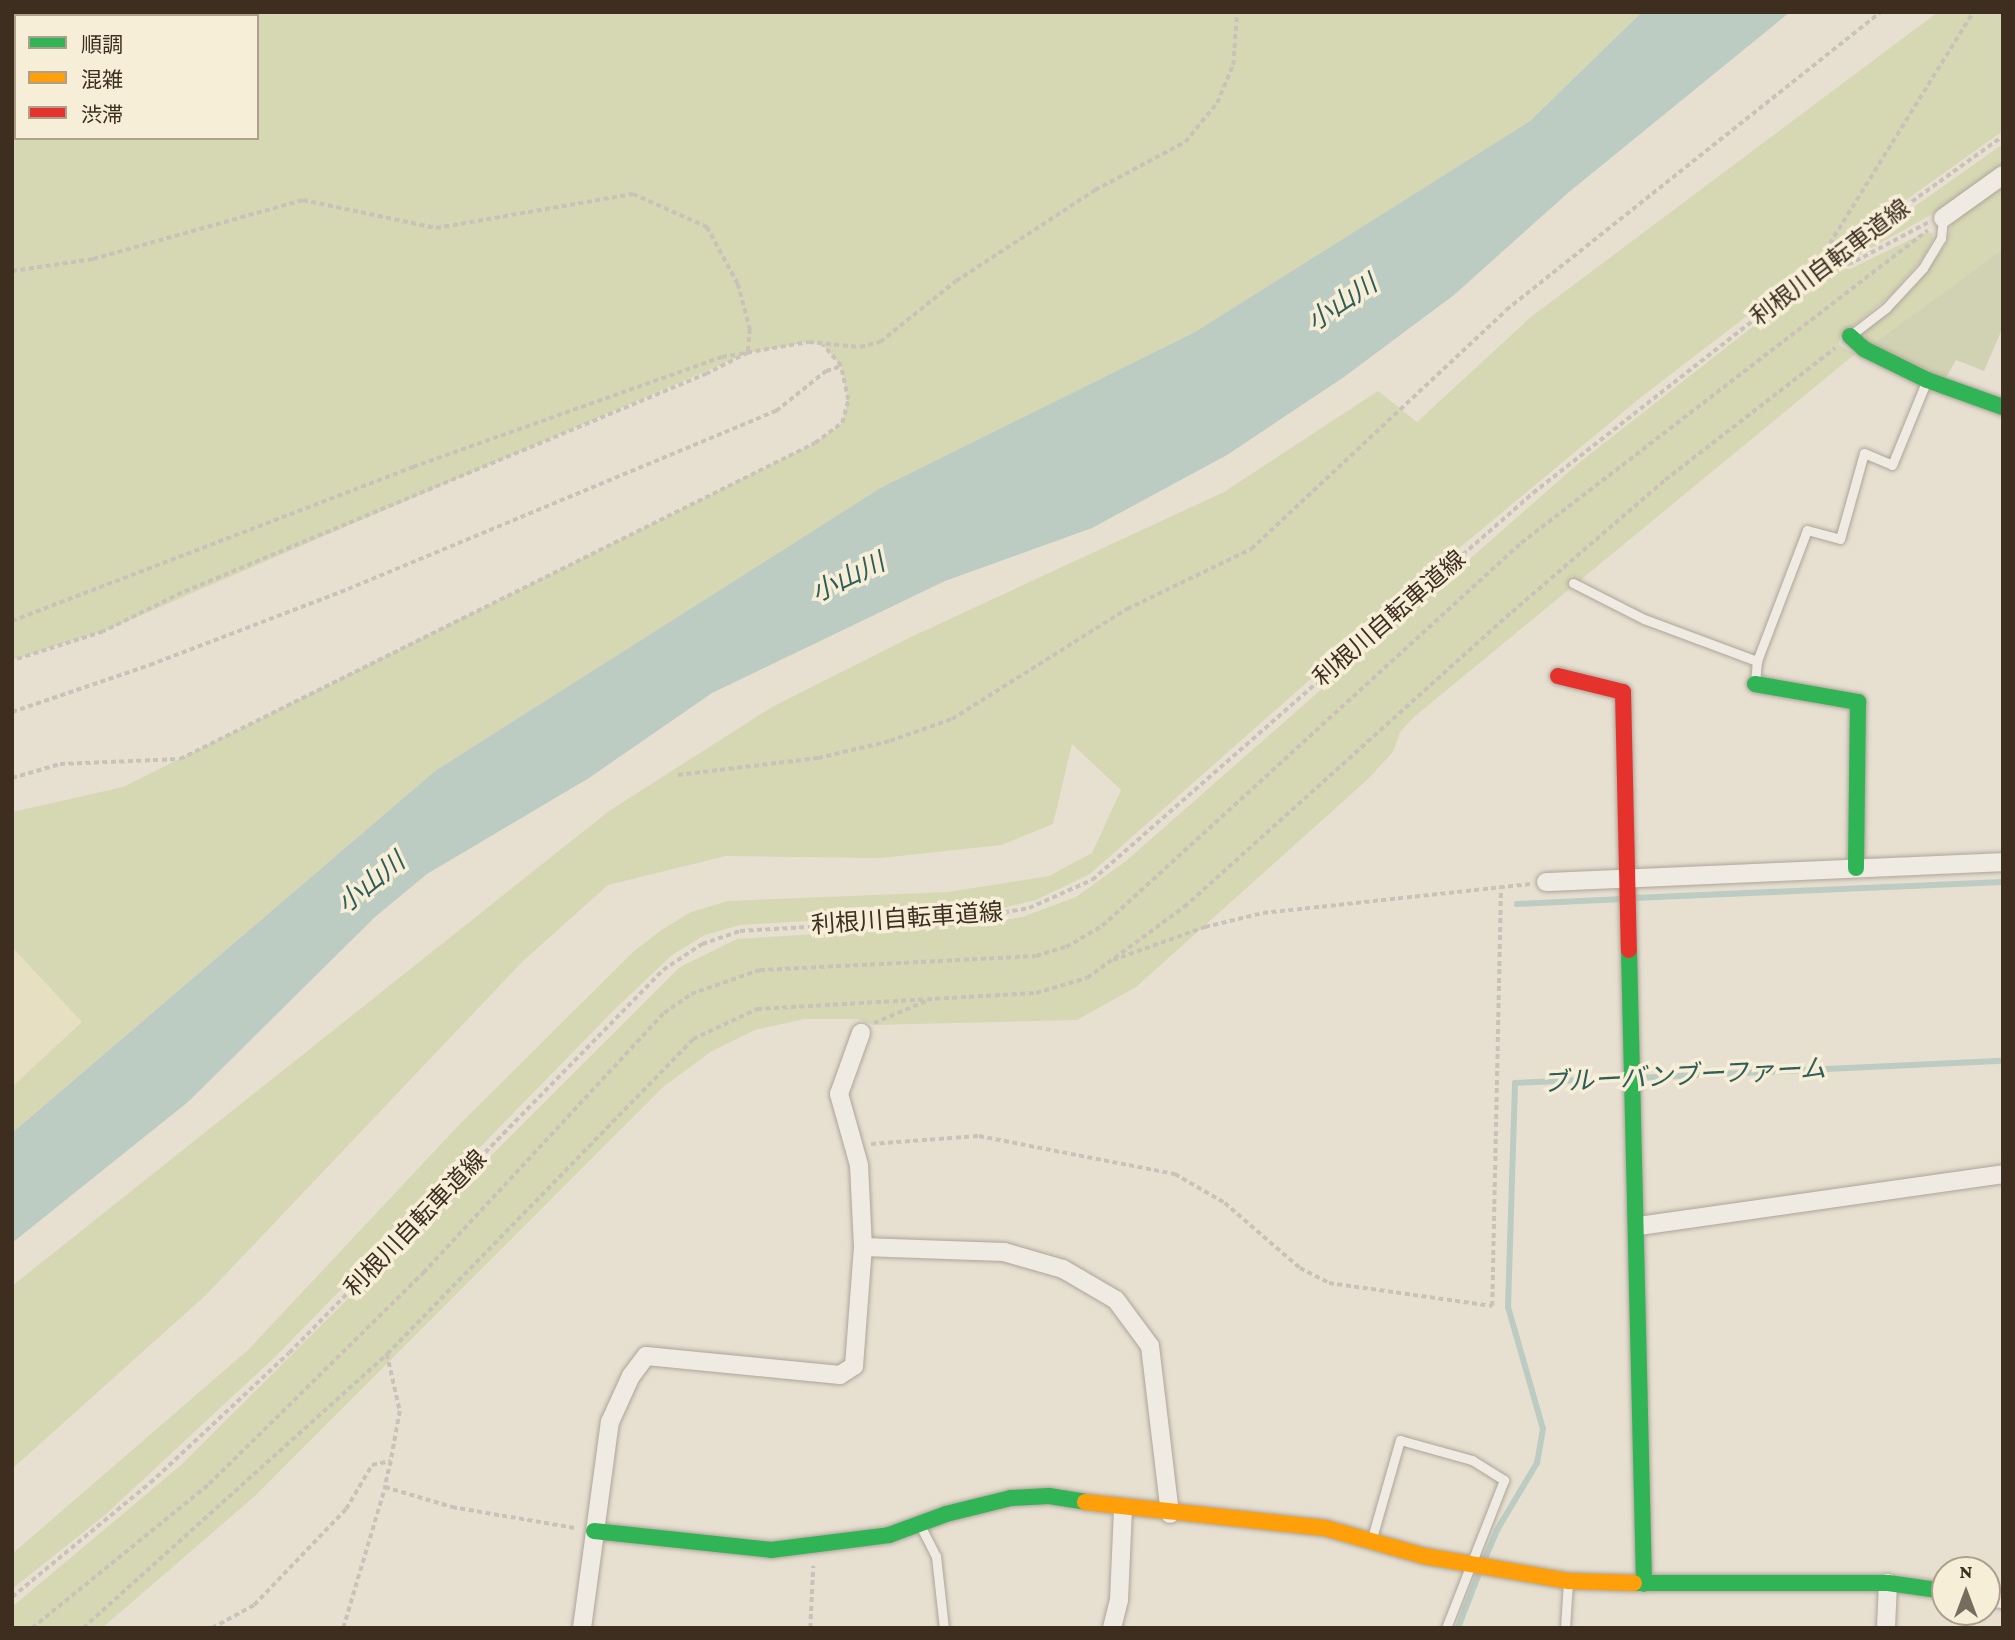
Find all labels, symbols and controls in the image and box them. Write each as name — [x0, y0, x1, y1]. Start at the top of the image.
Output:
legend — [14, 14, 259, 140]
text: 順調 — [81, 33, 123, 57]
text: 混雑 — [81, 68, 123, 92]
text: 渋滞 — [81, 103, 123, 127]
street label: 利根川自転車道線 — [1745, 193, 1915, 331]
water label: 小山川 — [1301, 268, 1383, 338]
street label: 利根川自転車道線 — [1307, 544, 1471, 692]
water label: 小山川 — [806, 547, 890, 609]
water label: 小山川 — [331, 846, 411, 920]
street label: 利根川自転車道線 — [810, 897, 1004, 939]
water label: ブルーバンブーファーム — [1540, 1053, 1828, 1099]
street label: 利根川自転車道線 — [338, 1144, 492, 1302]
north arrow — [1931, 1556, 2001, 1626]
text: N — [1960, 1561, 1972, 1582]

